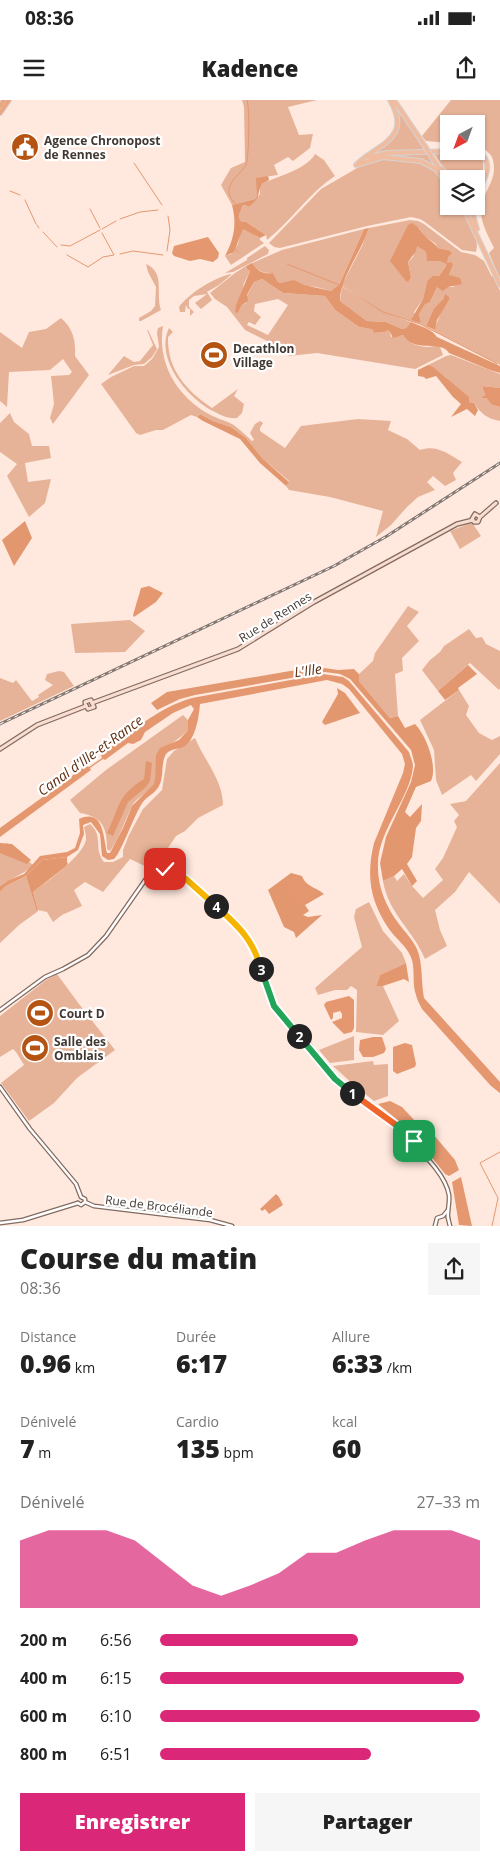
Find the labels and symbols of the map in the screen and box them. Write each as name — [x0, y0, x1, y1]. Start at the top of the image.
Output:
north arrow — [440, 115, 485, 160]
public building icon: Agence Chronopost de Rennes — [10, 132, 40, 162]
place label: Agence Chronopost de Rennes — [44, 132, 160, 163]
sports icon: Decathlon Village — [199, 340, 229, 370]
place label: Decathlon Village — [233, 340, 294, 371]
street label: Rue de Rennes — [235, 588, 315, 646]
water label: L'Ille — [293, 659, 323, 681]
water label: Canal d'Ille-et-Rance — [33, 710, 147, 800]
pin — [144, 848, 186, 890]
pin: 4 — [204, 894, 228, 918]
pin: 3 — [248, 956, 274, 982]
sports icon: Court D — [25, 998, 55, 1028]
place label: Court D — [59, 1005, 105, 1022]
pin: 2 — [286, 1024, 312, 1048]
sports icon: Salle des Omblais — [20, 1033, 50, 1063]
place label: Salle des Omblais — [54, 1033, 106, 1064]
pin: 1 — [340, 1080, 364, 1106]
pin — [393, 1120, 435, 1162]
street label: Rue de Brocéliande — [104, 1191, 214, 1221]

